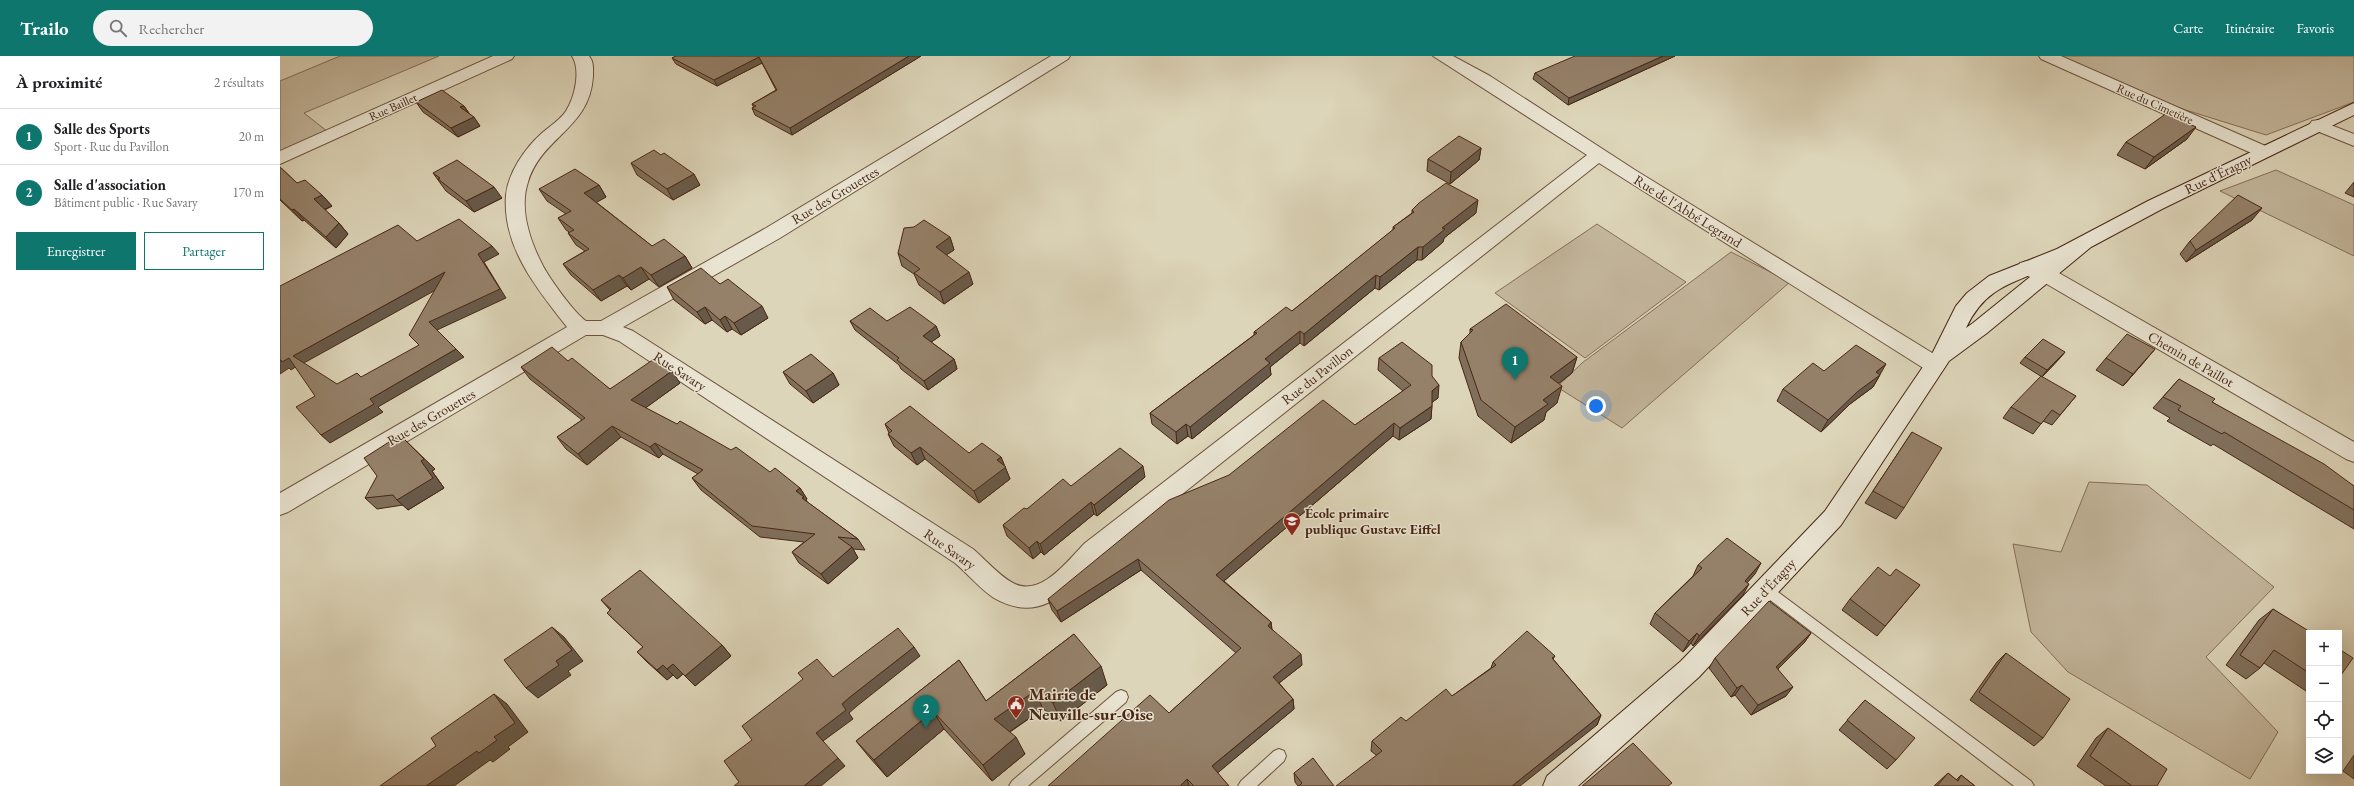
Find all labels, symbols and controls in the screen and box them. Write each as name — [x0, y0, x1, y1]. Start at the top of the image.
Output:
search box — [93, 10, 373, 46]
text: Trailo — [20, 16, 69, 41]
icon: search — [107, 17, 129, 39]
text: Rechercher — [139, 19, 204, 38]
text: Carte — [2173, 19, 2203, 37]
text: Itinéraire — [2225, 19, 2275, 37]
text: Favoris — [2297, 19, 2334, 37]
text: À proximité — [16, 71, 102, 93]
text: 2 résultats — [214, 74, 264, 91]
street label: Rue du Cimetière — [2114, 80, 2196, 128]
street label: Rue Baillet — [366, 89, 420, 125]
text: Salle des Sports — [54, 119, 150, 138]
text: 1 — [26, 128, 32, 145]
text: 20 m — [239, 128, 264, 145]
text: Sport · Rue du Pavillon — [54, 138, 169, 155]
street label: Rue d'Éragny — [2181, 150, 2255, 198]
street label: Rue des Grouettes — [788, 162, 882, 228]
street label: Rue de l'Abbé Legrand — [1631, 171, 1746, 252]
text: Salle d'association — [54, 175, 166, 194]
text: 2 — [26, 184, 32, 201]
text: 170 m — [233, 184, 264, 201]
text: Bâtiment public · Rue Savary — [54, 194, 198, 211]
button: Enregistrer — [16, 232, 136, 270]
button: Partager — [144, 232, 264, 270]
street label: Chemin de Paillot — [2145, 327, 2238, 391]
street label: Rue du Pavillon — [1278, 341, 1357, 409]
street label: Rue Savary — [650, 347, 711, 395]
pin: 1 — [1502, 347, 1528, 380]
street label: Rue des Grouettes — [384, 384, 479, 450]
your location — [1586, 396, 1606, 416]
place label: École primaire publique Gustave Eiffel — [1305, 504, 1441, 538]
school or university icon: École primaire publique Gustave Eiffel — [1282, 511, 1302, 536]
street label: Rue Savary — [920, 524, 980, 574]
street label: Rue d'Éragny — [1737, 554, 1800, 620]
map controls — [2306, 630, 2342, 774]
button: + — [2306, 630, 2342, 666]
button: − — [2306, 666, 2342, 702]
place label: Mairie de Neuville-sur-Oise — [1029, 683, 1153, 725]
public building icon: Mairie de Neuville-sur-Oise — [1006, 694, 1026, 719]
pin: 2 — [913, 695, 939, 728]
button: locate — [2306, 702, 2342, 738]
button: layers — [2306, 738, 2342, 774]

